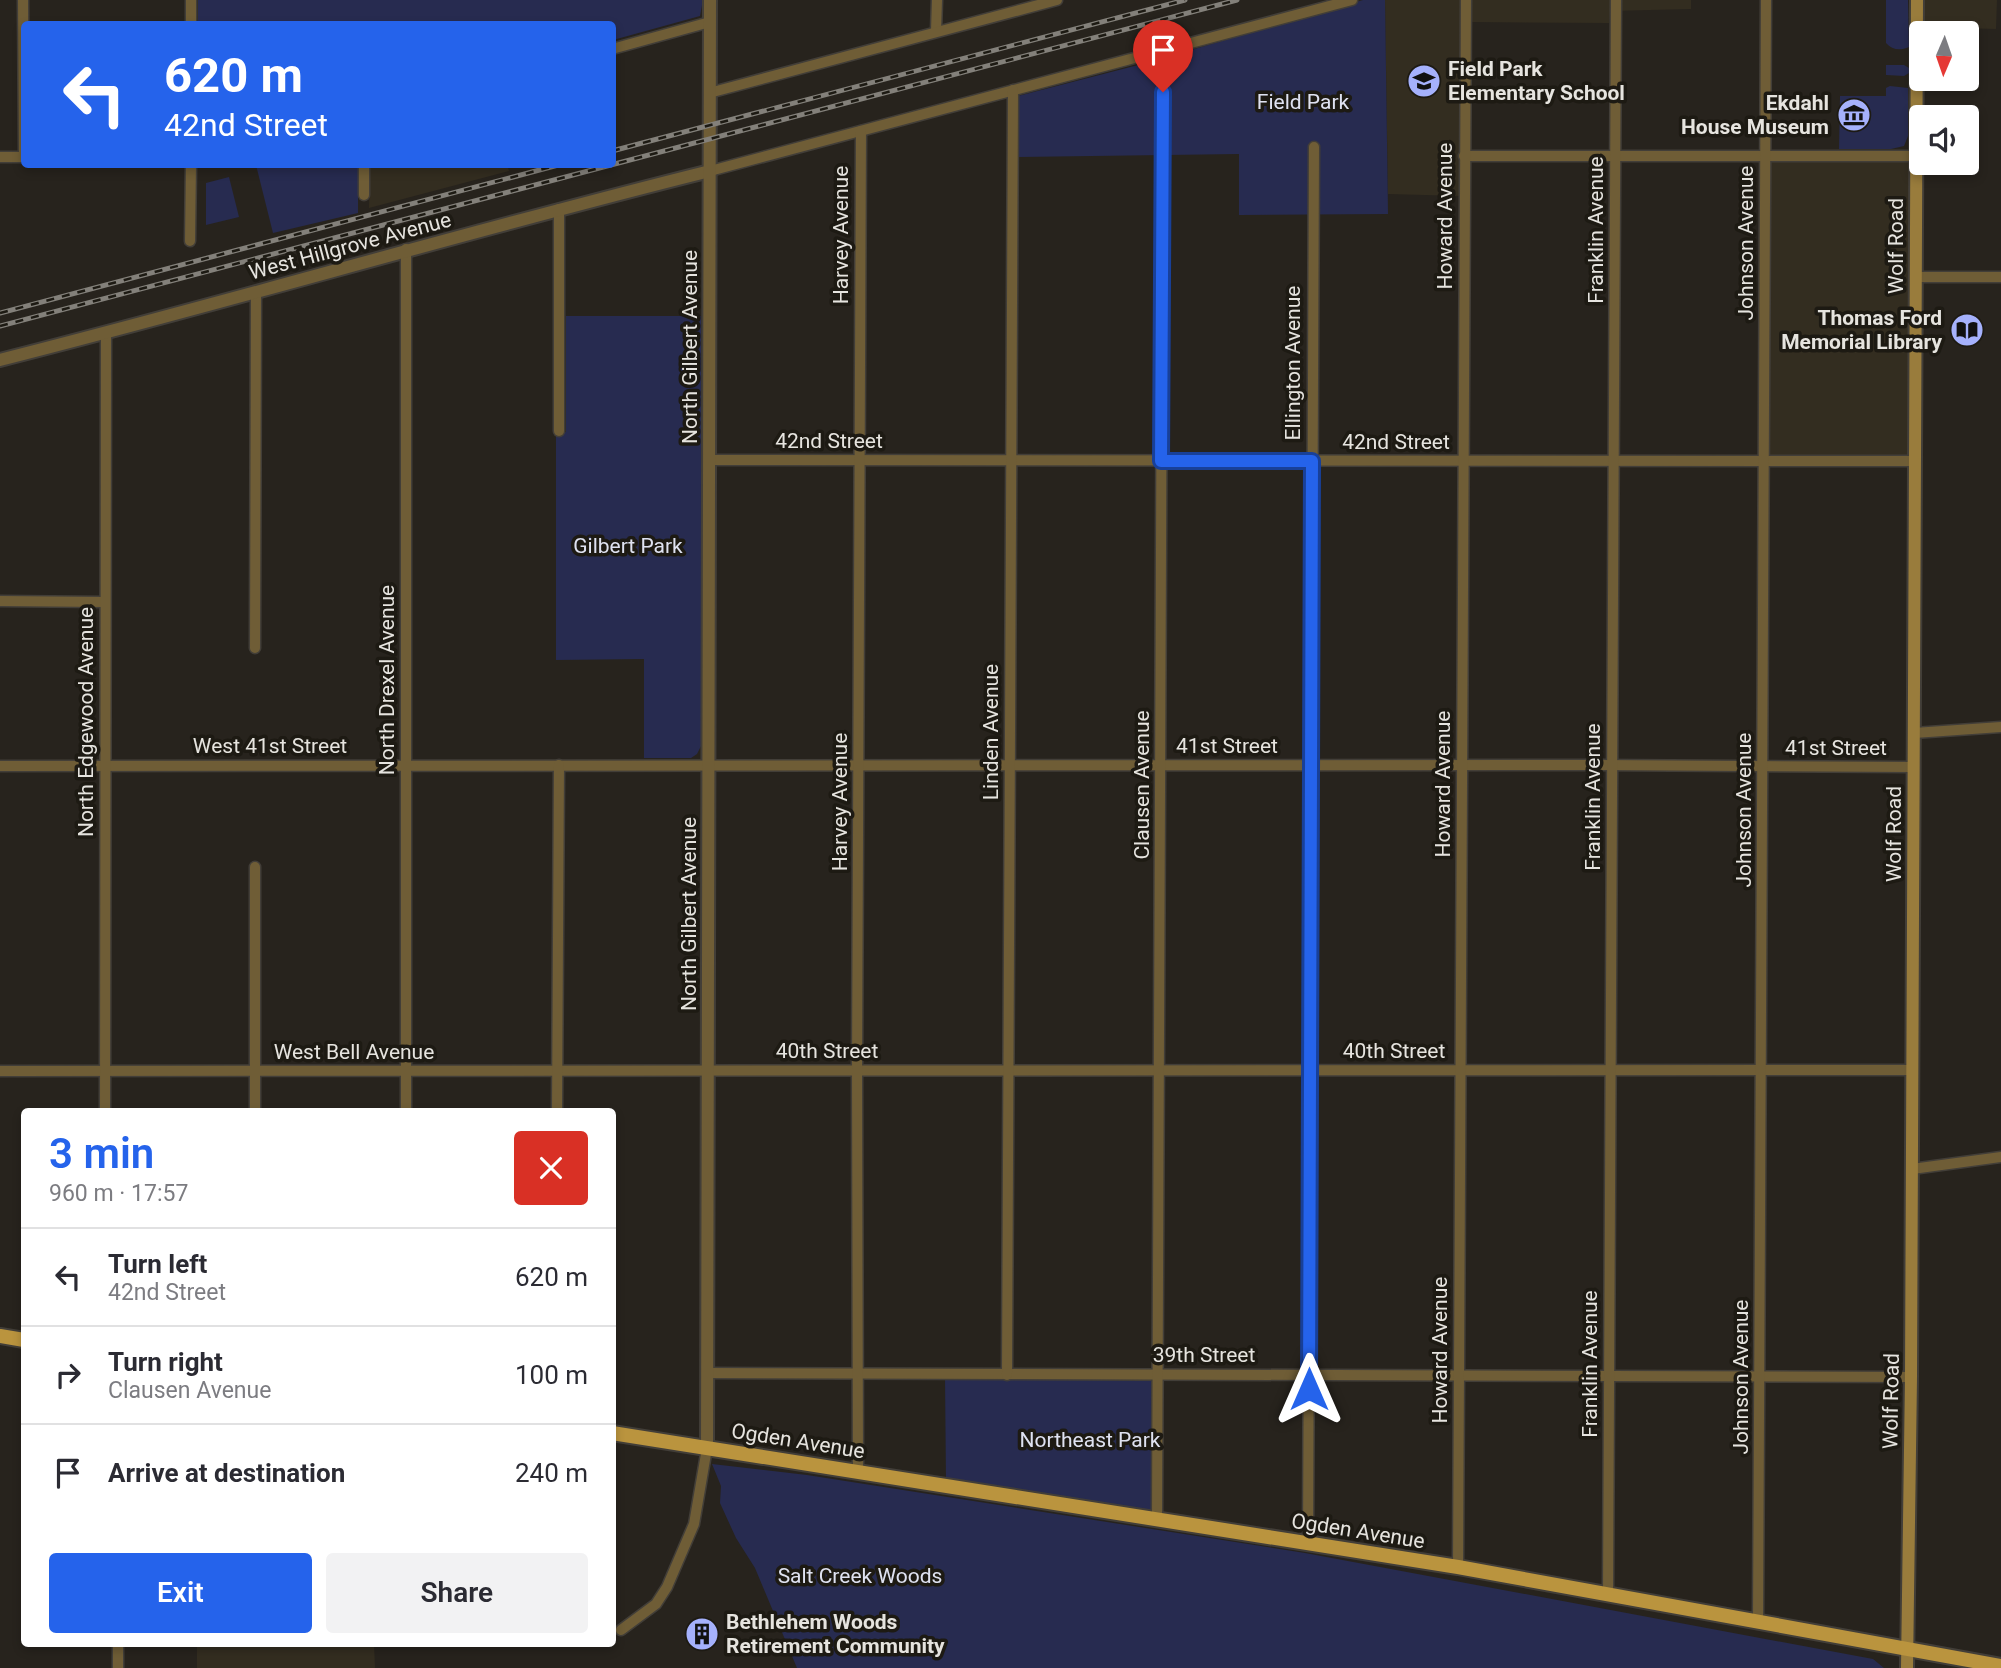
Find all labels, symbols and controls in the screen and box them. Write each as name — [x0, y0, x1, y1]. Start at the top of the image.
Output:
pin — [1133, 20, 1193, 92]
north arrow — [1909, 21, 1979, 91]
map controls — [1909, 21, 1979, 175]
icon: arrive — [1144, 31, 1182, 69]
text: 620 m — [164, 47, 303, 104]
icon: left — [49, 49, 140, 140]
place label: Field Park Elementary School — [1448, 57, 1625, 105]
school or university icon: Field Park Elementary School — [1405, 62, 1443, 100]
park label: Field Park — [1257, 90, 1350, 114]
place label: Ekdahl House Museum — [1681, 91, 1829, 139]
museum icon: Ekdahl House Museum — [1835, 96, 1873, 134]
button: sound — [1909, 105, 1979, 175]
text: 42nd Street — [164, 106, 328, 144]
street label: Howard Avenue — [1433, 143, 1457, 289]
street label: Franklin Avenue — [1584, 156, 1608, 304]
street label: Johnson Avenue — [1734, 165, 1758, 321]
street label: Harvey Avenue — [829, 166, 853, 304]
street label: Wolf Road — [1884, 198, 1908, 294]
street label: West Hillgrove Avenue — [246, 207, 454, 285]
street label: North Gilbert Avenue — [678, 250, 702, 444]
street label: Ellington Avenue — [1281, 286, 1305, 440]
place label: Thomas Ford Memorial Library — [1781, 306, 1942, 354]
library icon: Thomas Ford Memorial Library — [1948, 311, 1986, 349]
street label: 42nd Street — [775, 429, 883, 453]
street label: 42nd Street — [1342, 430, 1450, 454]
park label: Gilbert Park — [573, 534, 683, 558]
street label: North Drexel Avenue — [375, 585, 399, 775]
street label: North Edgewood Avenue — [74, 607, 98, 837]
street label: Linden Avenue — [979, 664, 1003, 800]
street label: Clausen Avenue — [1130, 710, 1154, 860]
street label: Howard Avenue — [1431, 711, 1455, 857]
street label: Franklin Avenue — [1581, 723, 1605, 871]
street label: Johnson Avenue — [1732, 732, 1756, 888]
street label: Harvey Avenue — [828, 733, 852, 871]
street label: West 41st Street — [193, 734, 347, 758]
street label: 41st Street — [1176, 734, 1278, 758]
street label: 41st Street — [1785, 736, 1887, 760]
street label: Wolf Road — [1882, 786, 1906, 882]
street label: North Gilbert Avenue — [677, 817, 701, 1011]
street label: 40th Street — [776, 1039, 878, 1063]
street label: 40th Street — [1343, 1039, 1445, 1063]
street label: West Bell Avenue — [274, 1040, 434, 1064]
text: 3 min — [49, 1129, 154, 1178]
button: close — [514, 1131, 588, 1205]
text: 960 m · 17:57 — [49, 1180, 188, 1207]
text: Turn left — [108, 1249, 207, 1279]
icon: left — [49, 1258, 87, 1296]
text: 620 m — [515, 1262, 588, 1292]
street label: Howard Avenue — [1428, 1277, 1452, 1423]
text: 42nd Street — [108, 1279, 226, 1306]
street label: Franklin Avenue — [1578, 1290, 1602, 1438]
street label: Johnson Avenue — [1729, 1299, 1753, 1455]
street label: 39th Street — [1153, 1343, 1255, 1367]
text: Turn right — [108, 1347, 223, 1377]
position arrow — [1272, 1352, 1346, 1426]
street label: Wolf Road — [1878, 1353, 1904, 1449]
icon: right — [49, 1356, 87, 1394]
text: 100 m — [515, 1360, 588, 1390]
text: Clausen Avenue — [108, 1377, 271, 1404]
street label: Ogden Avenue — [730, 1419, 866, 1463]
park label: Northeast Park — [1020, 1428, 1161, 1452]
icon: arrive — [49, 1454, 87, 1492]
text: Arrive at destination — [108, 1458, 345, 1488]
text: 240 m — [515, 1458, 588, 1488]
street label: Ogden Avenue — [1290, 1509, 1426, 1553]
button: Exit — [49, 1553, 312, 1633]
button: Share — [326, 1553, 588, 1633]
park label: Salt Creek Woods — [778, 1564, 942, 1588]
place label: Bethlehem Woods Retirement Community — [726, 1610, 945, 1658]
building icon: Bethlehem Woods Retirement Community — [683, 1615, 721, 1653]

